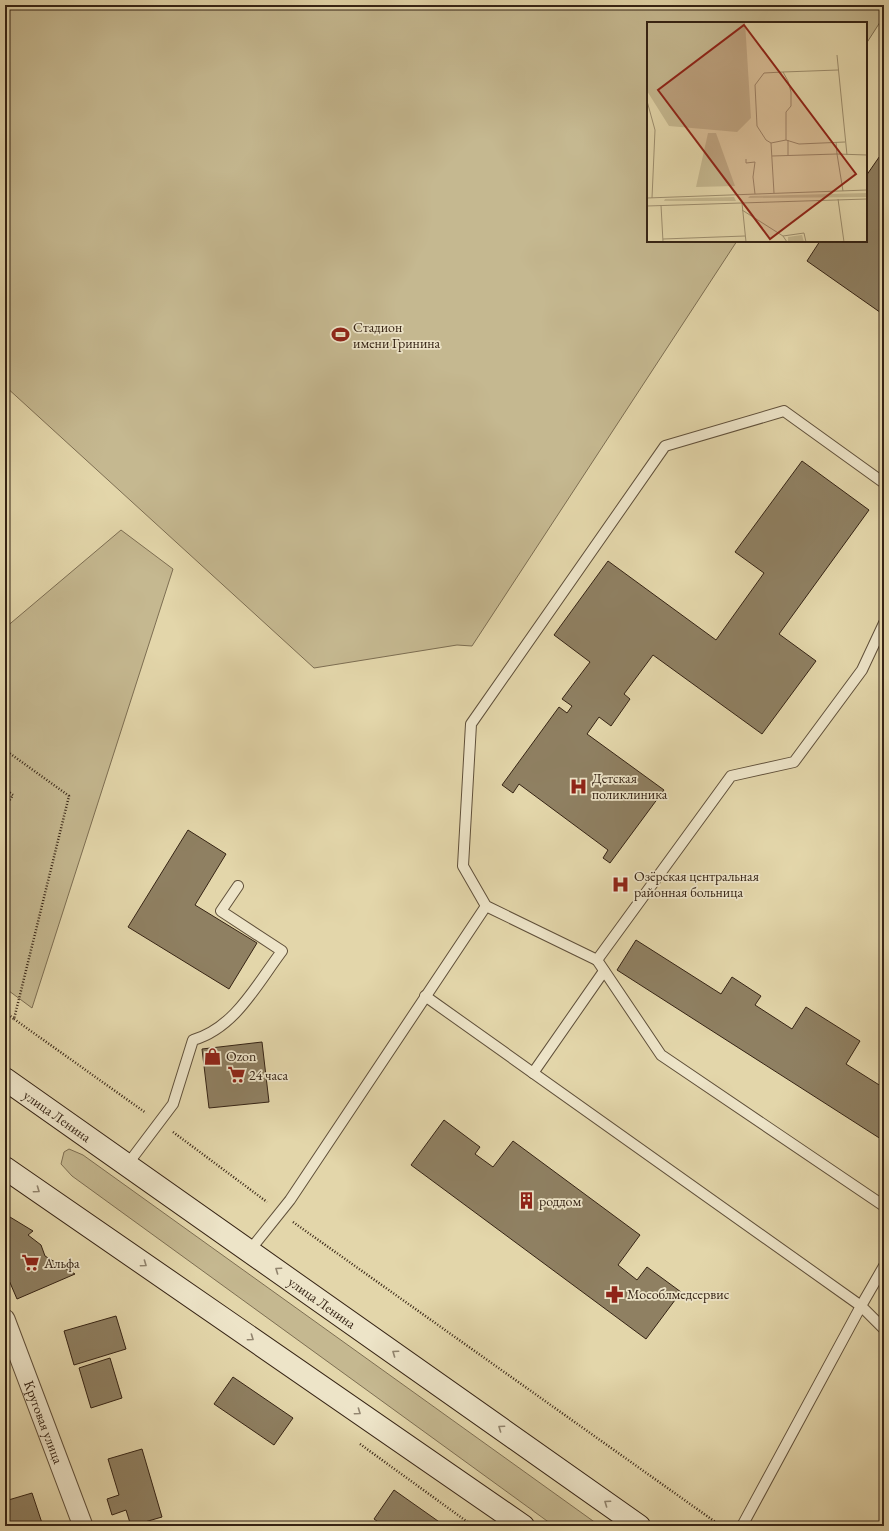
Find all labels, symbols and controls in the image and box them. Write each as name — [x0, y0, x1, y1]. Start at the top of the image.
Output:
inset map — [647, 22, 867, 242]
place label: Стадион имени Гринина — [353, 318, 441, 352]
sports icon: Стадион имени Гринина — [330, 325, 350, 345]
place label: Детская поликлиника — [592, 769, 668, 803]
hospital icon: Детская поликлиника — [569, 776, 589, 796]
place label: Озёрская центральная районная больница — [634, 867, 759, 901]
hospital icon: Озёрская центральная районная больница — [611, 874, 631, 894]
shop icon: Ozon — [203, 1046, 223, 1066]
place label: Ozon — [226, 1047, 257, 1065]
supermarket icon: 24 часа — [226, 1065, 246, 1085]
place label: 24 часа — [249, 1066, 289, 1084]
street label: улица Ленина — [20, 1086, 95, 1146]
one-way arrow — [33, 1185, 40, 1193]
building icon: роддом — [516, 1191, 536, 1211]
place label: роддом — [539, 1192, 581, 1210]
supermarket icon: Альфа — [21, 1253, 41, 1273]
place label: Альфа — [43, 1254, 80, 1272]
one-way arrow — [140, 1259, 147, 1267]
one-way arrow — [275, 1268, 282, 1275]
street label: улица Ленина — [285, 1273, 360, 1333]
pharmacy icon: Мособлмедсервис — [604, 1284, 624, 1304]
place label: Мособлмедсервис — [627, 1285, 730, 1303]
one-way arrow — [247, 1333, 254, 1341]
one-way arrow — [392, 1350, 399, 1358]
street label: Круговая улица — [20, 1378, 68, 1466]
one-way arrow — [354, 1407, 361, 1414]
one-way arrow — [499, 1426, 506, 1433]
one-way arrow — [605, 1501, 612, 1508]

